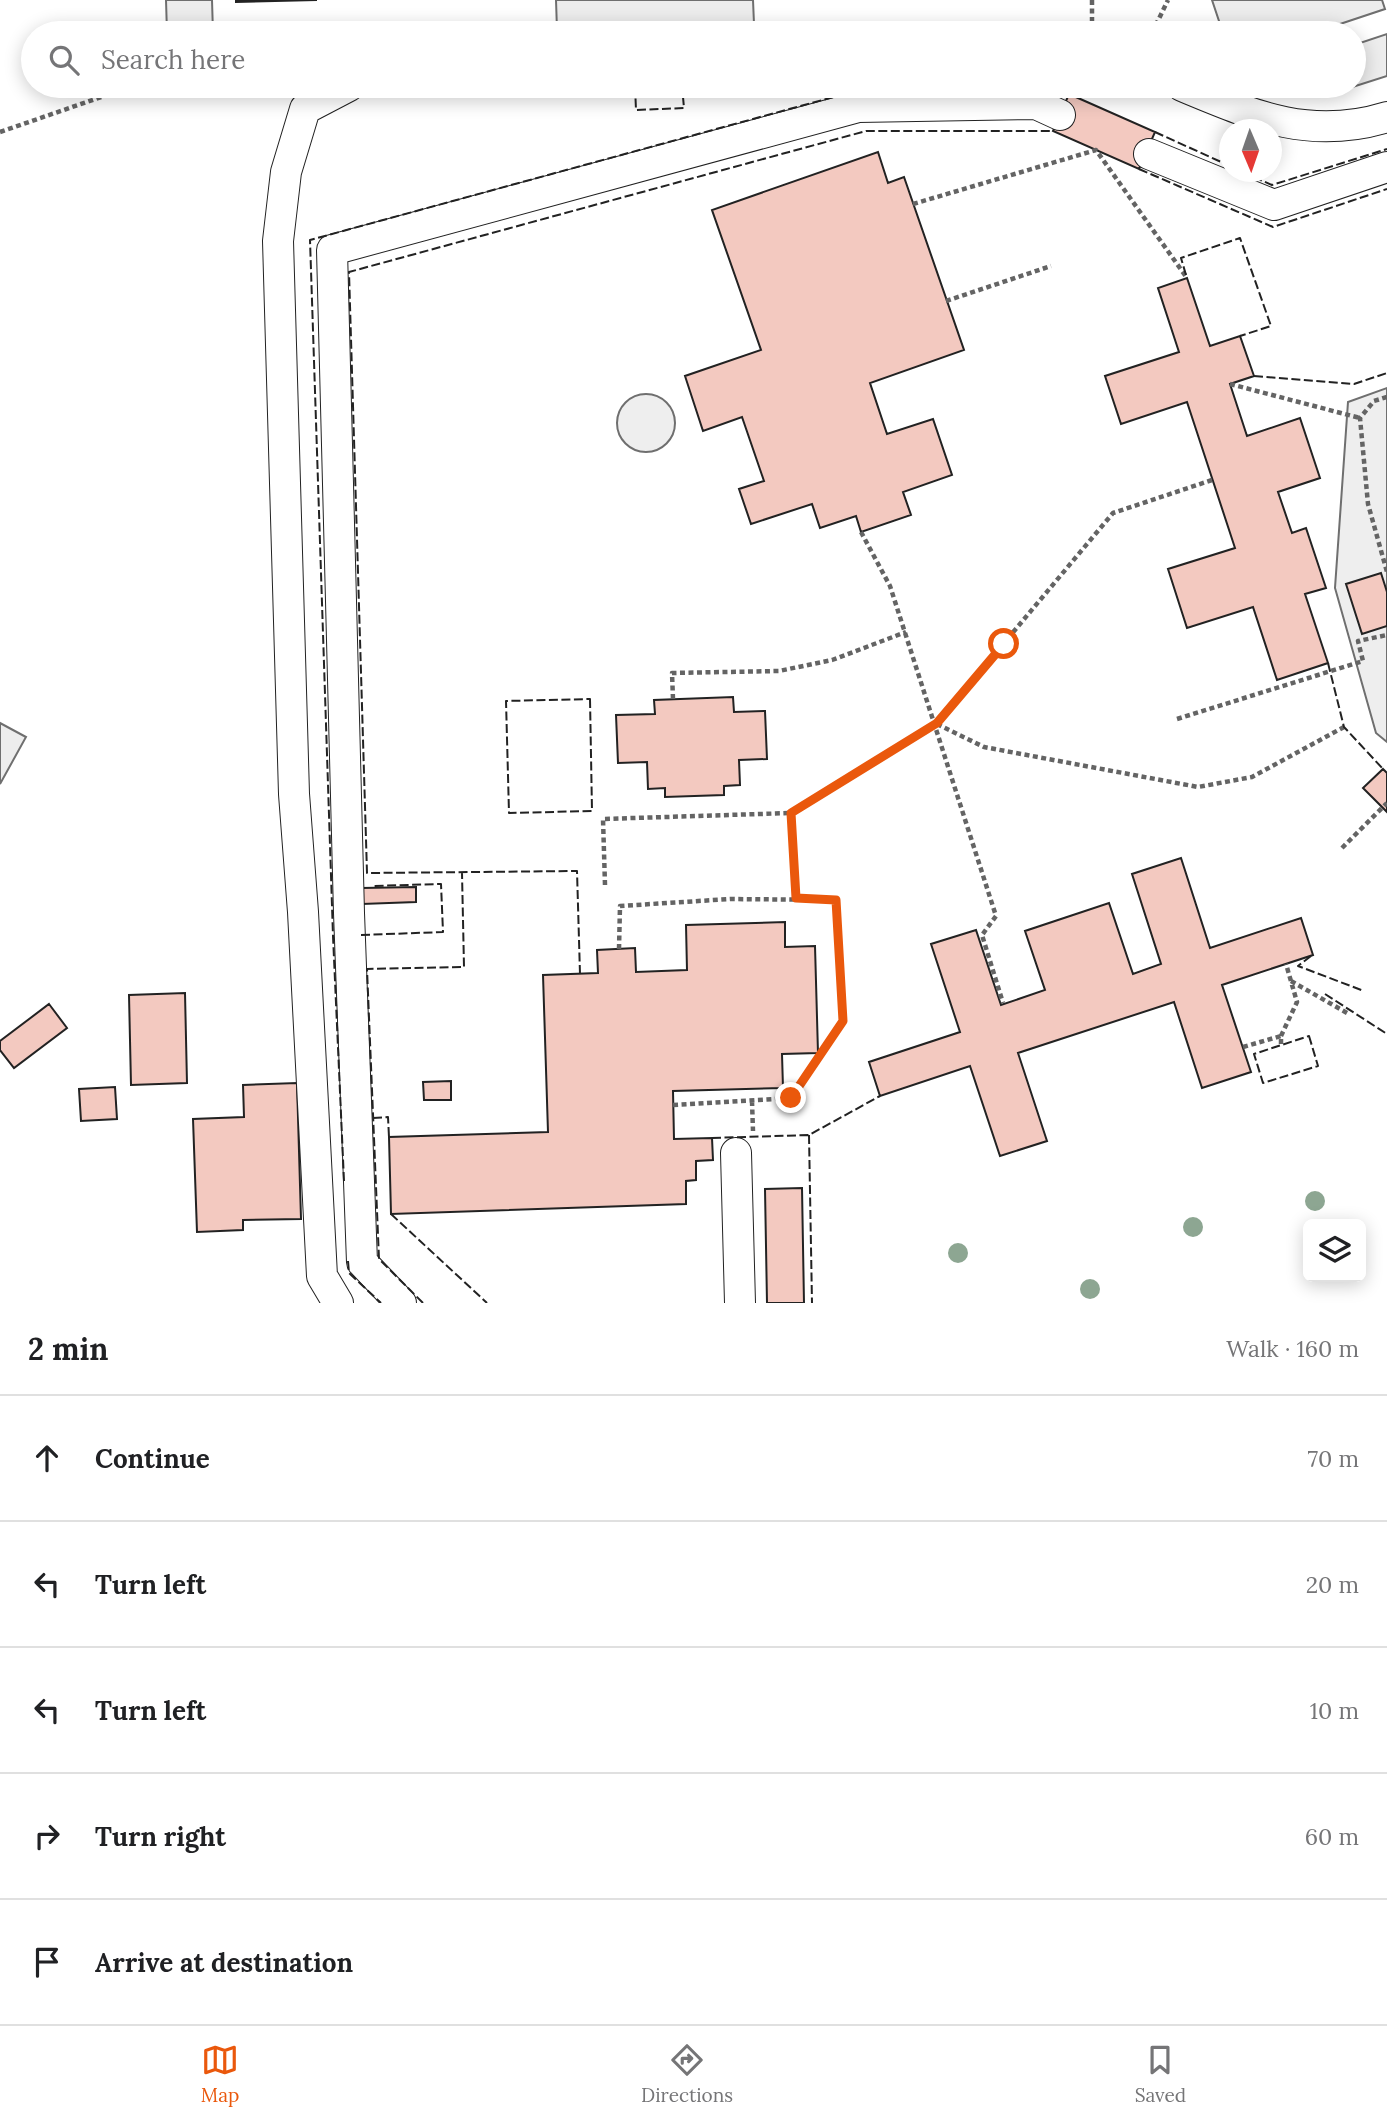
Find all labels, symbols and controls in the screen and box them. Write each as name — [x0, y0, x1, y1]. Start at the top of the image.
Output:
search box — [21, 21, 1366, 98]
icon: search — [45, 41, 83, 79]
text: Search here — [101, 43, 245, 76]
north arrow — [1219, 119, 1282, 182]
route start — [988, 628, 1019, 659]
route end — [775, 1082, 806, 1113]
map controls — [1303, 1219, 1366, 1282]
button: layers — [1303, 1219, 1366, 1282]
text: 2 min — [28, 1330, 108, 1368]
text: Walk · 160 m — [1226, 1334, 1359, 1363]
icon: ahead — [28, 1439, 66, 1477]
text: Continue — [95, 1442, 210, 1475]
text: 70 m — [1308, 1444, 1359, 1473]
icon: left — [28, 1565, 66, 1603]
text: Turn left — [95, 1568, 206, 1601]
text: 20 m — [1306, 1570, 1359, 1599]
icon: left — [28, 1691, 66, 1729]
text: Turn left — [95, 1694, 206, 1727]
text: 10 m — [1310, 1696, 1359, 1725]
icon: right — [28, 1817, 66, 1855]
text: Turn right — [95, 1820, 226, 1853]
text: 60 m — [1305, 1822, 1359, 1851]
icon: arrive — [28, 1943, 66, 1981]
text: Arrive at destination — [95, 1946, 353, 1979]
tab: Map — [201, 2041, 239, 2107]
tab: Directions — [641, 2041, 733, 2107]
tab: Saved — [1135, 2041, 1186, 2107]

